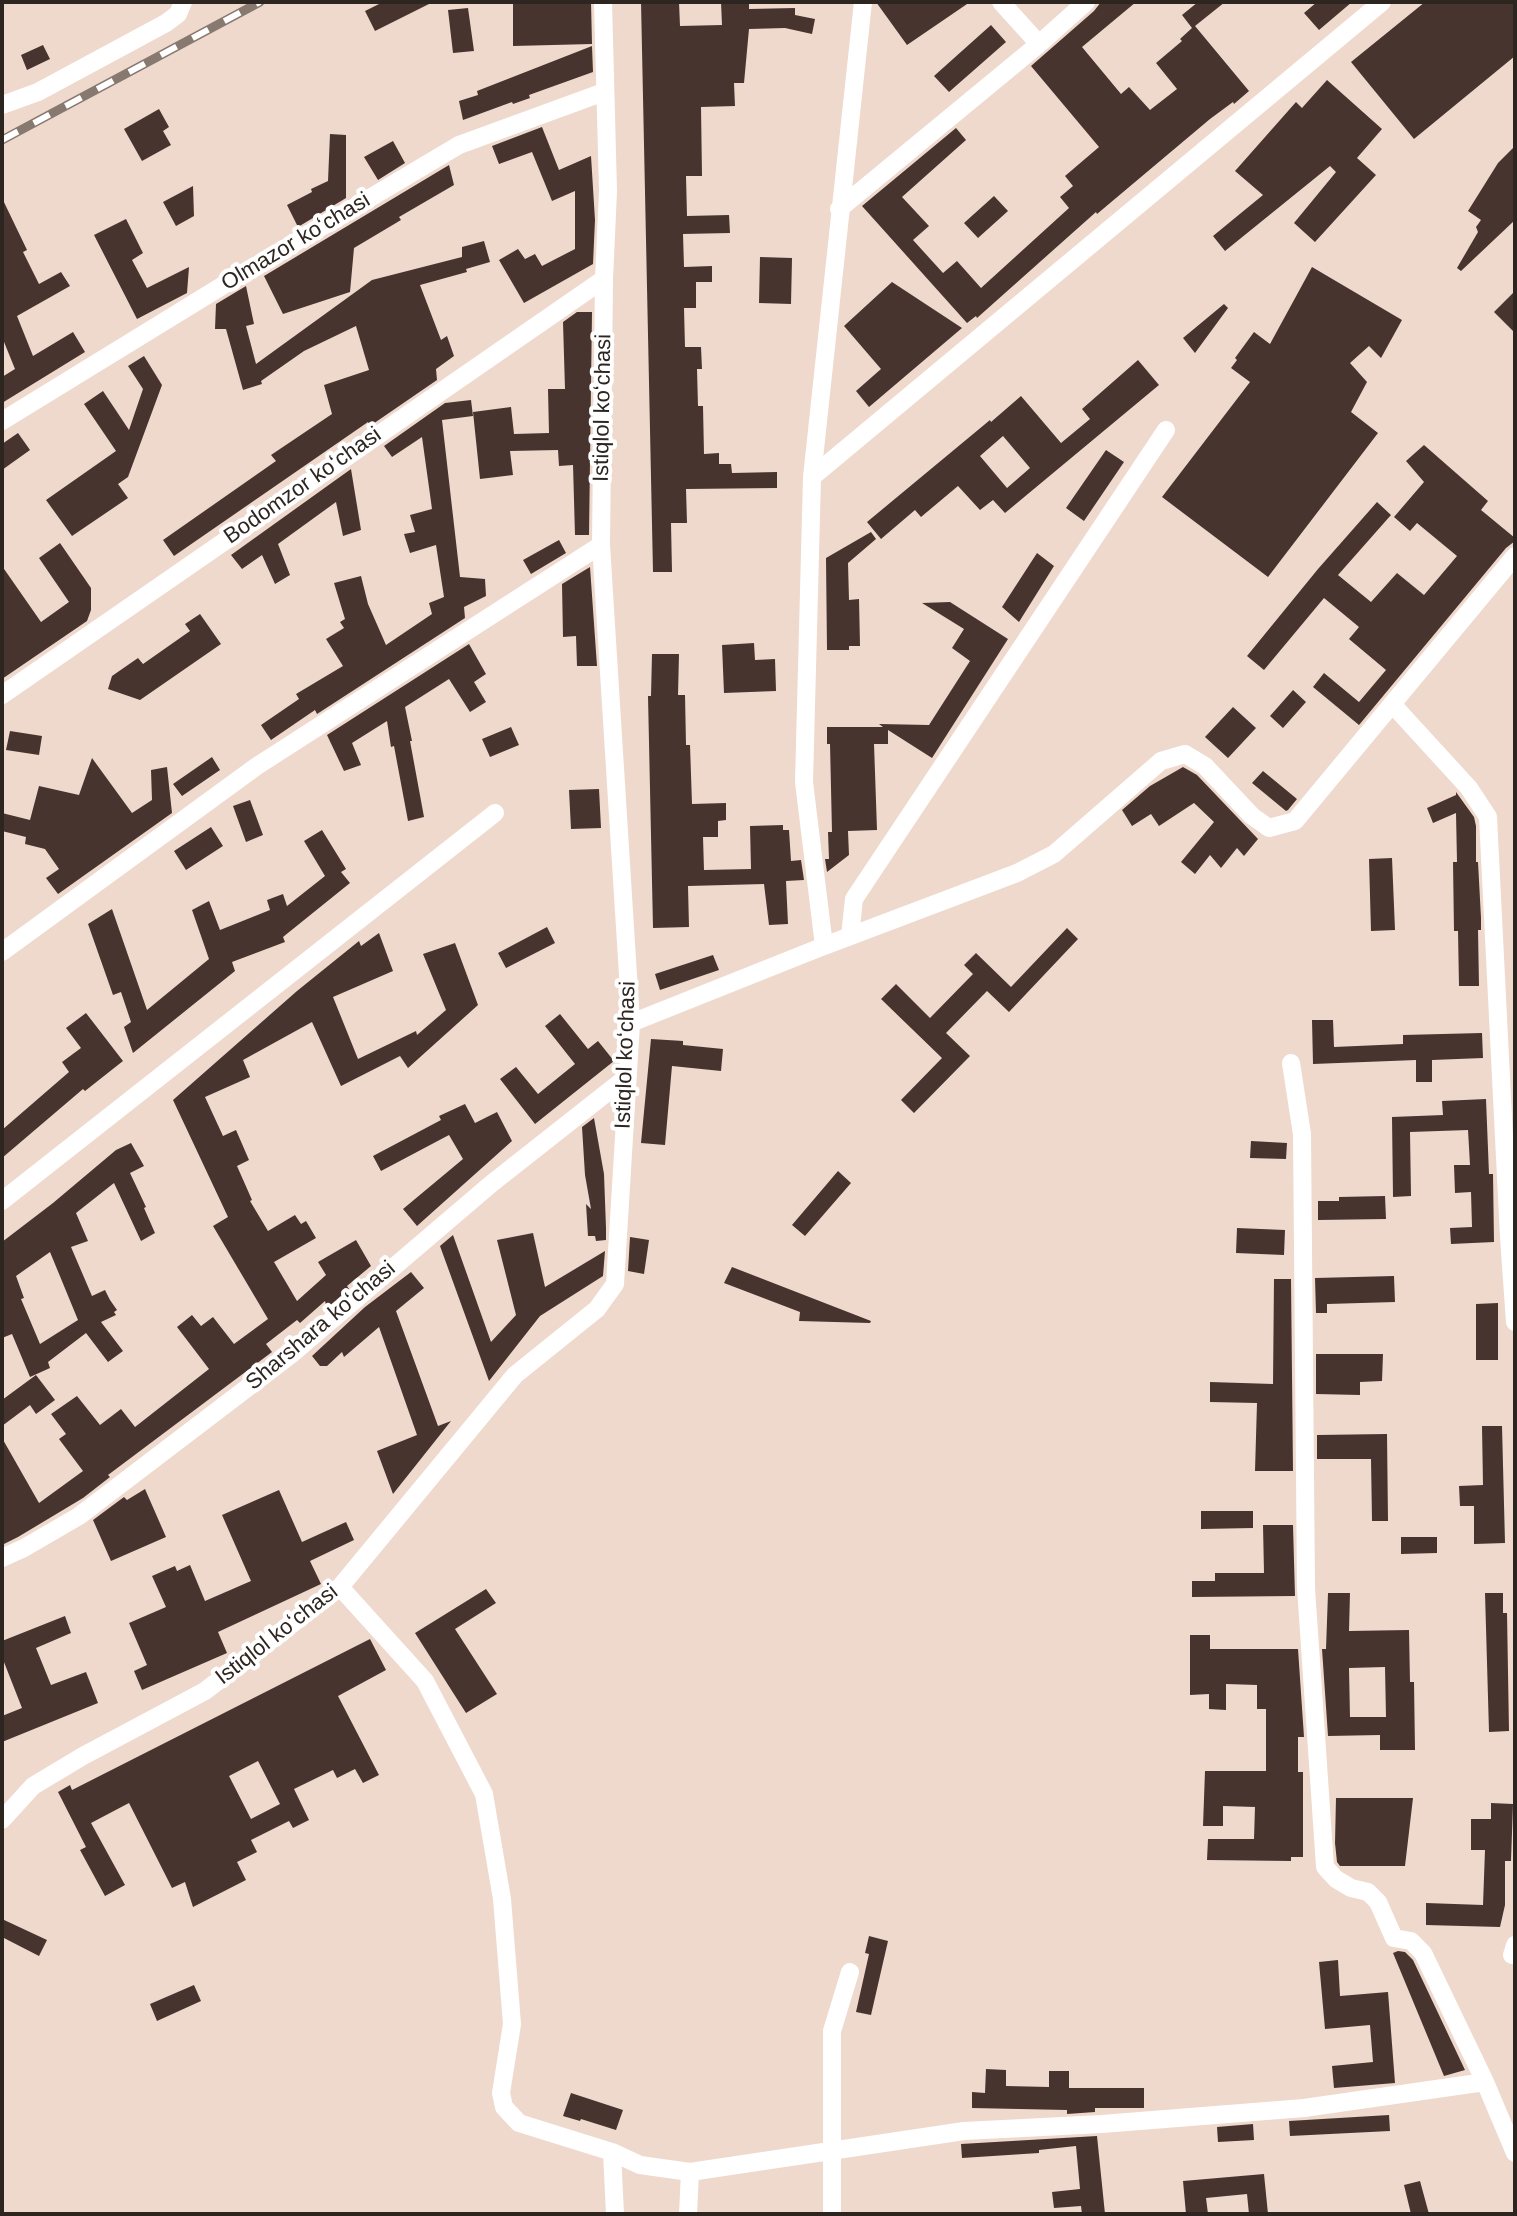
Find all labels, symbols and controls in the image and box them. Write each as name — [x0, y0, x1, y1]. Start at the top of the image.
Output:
street label: Olmazor koʻchasi — [217, 187, 375, 297]
street label: Istiqlol koʻchasi — [589, 334, 617, 482]
street label: Bodomzor koʻchasi — [219, 422, 387, 550]
street label: Istiqlol koʻchasi — [610, 981, 642, 1129]
street label: Sharshara koʻchasi — [241, 1256, 401, 1396]
street label: Istiqlol koʻchasi — [211, 1579, 343, 1691]

